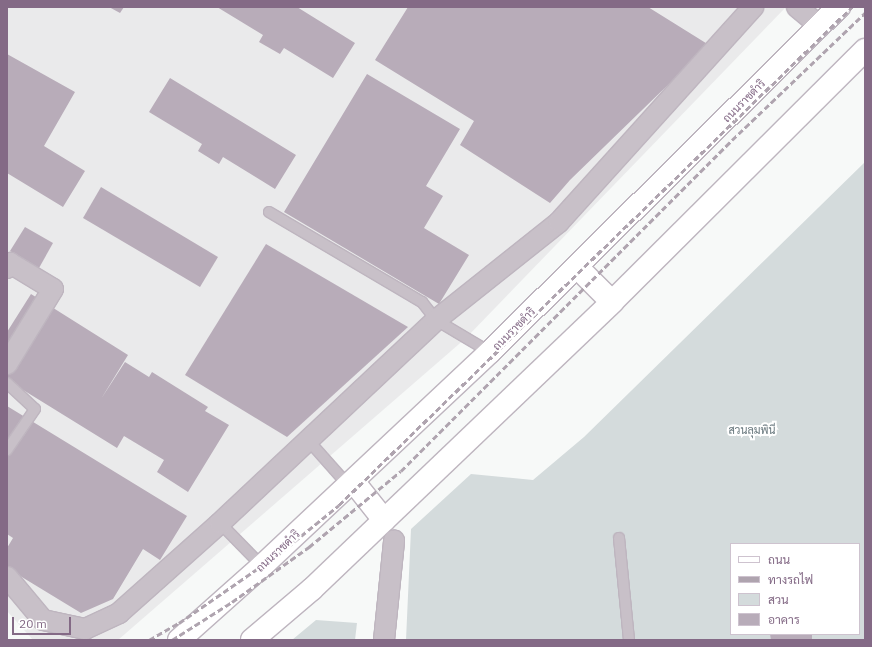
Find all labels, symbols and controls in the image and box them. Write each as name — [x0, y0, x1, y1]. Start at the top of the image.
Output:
street label: ถนนราชดำริ — [720, 77, 768, 125]
street label: ถนนราชดำริ — [490, 305, 538, 353]
park label: สวนลุมพินี — [728, 423, 776, 437]
street label: ถนนราชดำริ — [253, 527, 303, 575]
legend — [730, 543, 860, 635]
text: ถนน — [768, 552, 790, 567]
text: ทางรถไฟ — [768, 572, 813, 587]
text: สวน — [768, 592, 789, 607]
scale bar — [14, 609, 73, 635]
text: อาคาร — [768, 612, 800, 627]
text: 20 m — [19, 616, 47, 631]

